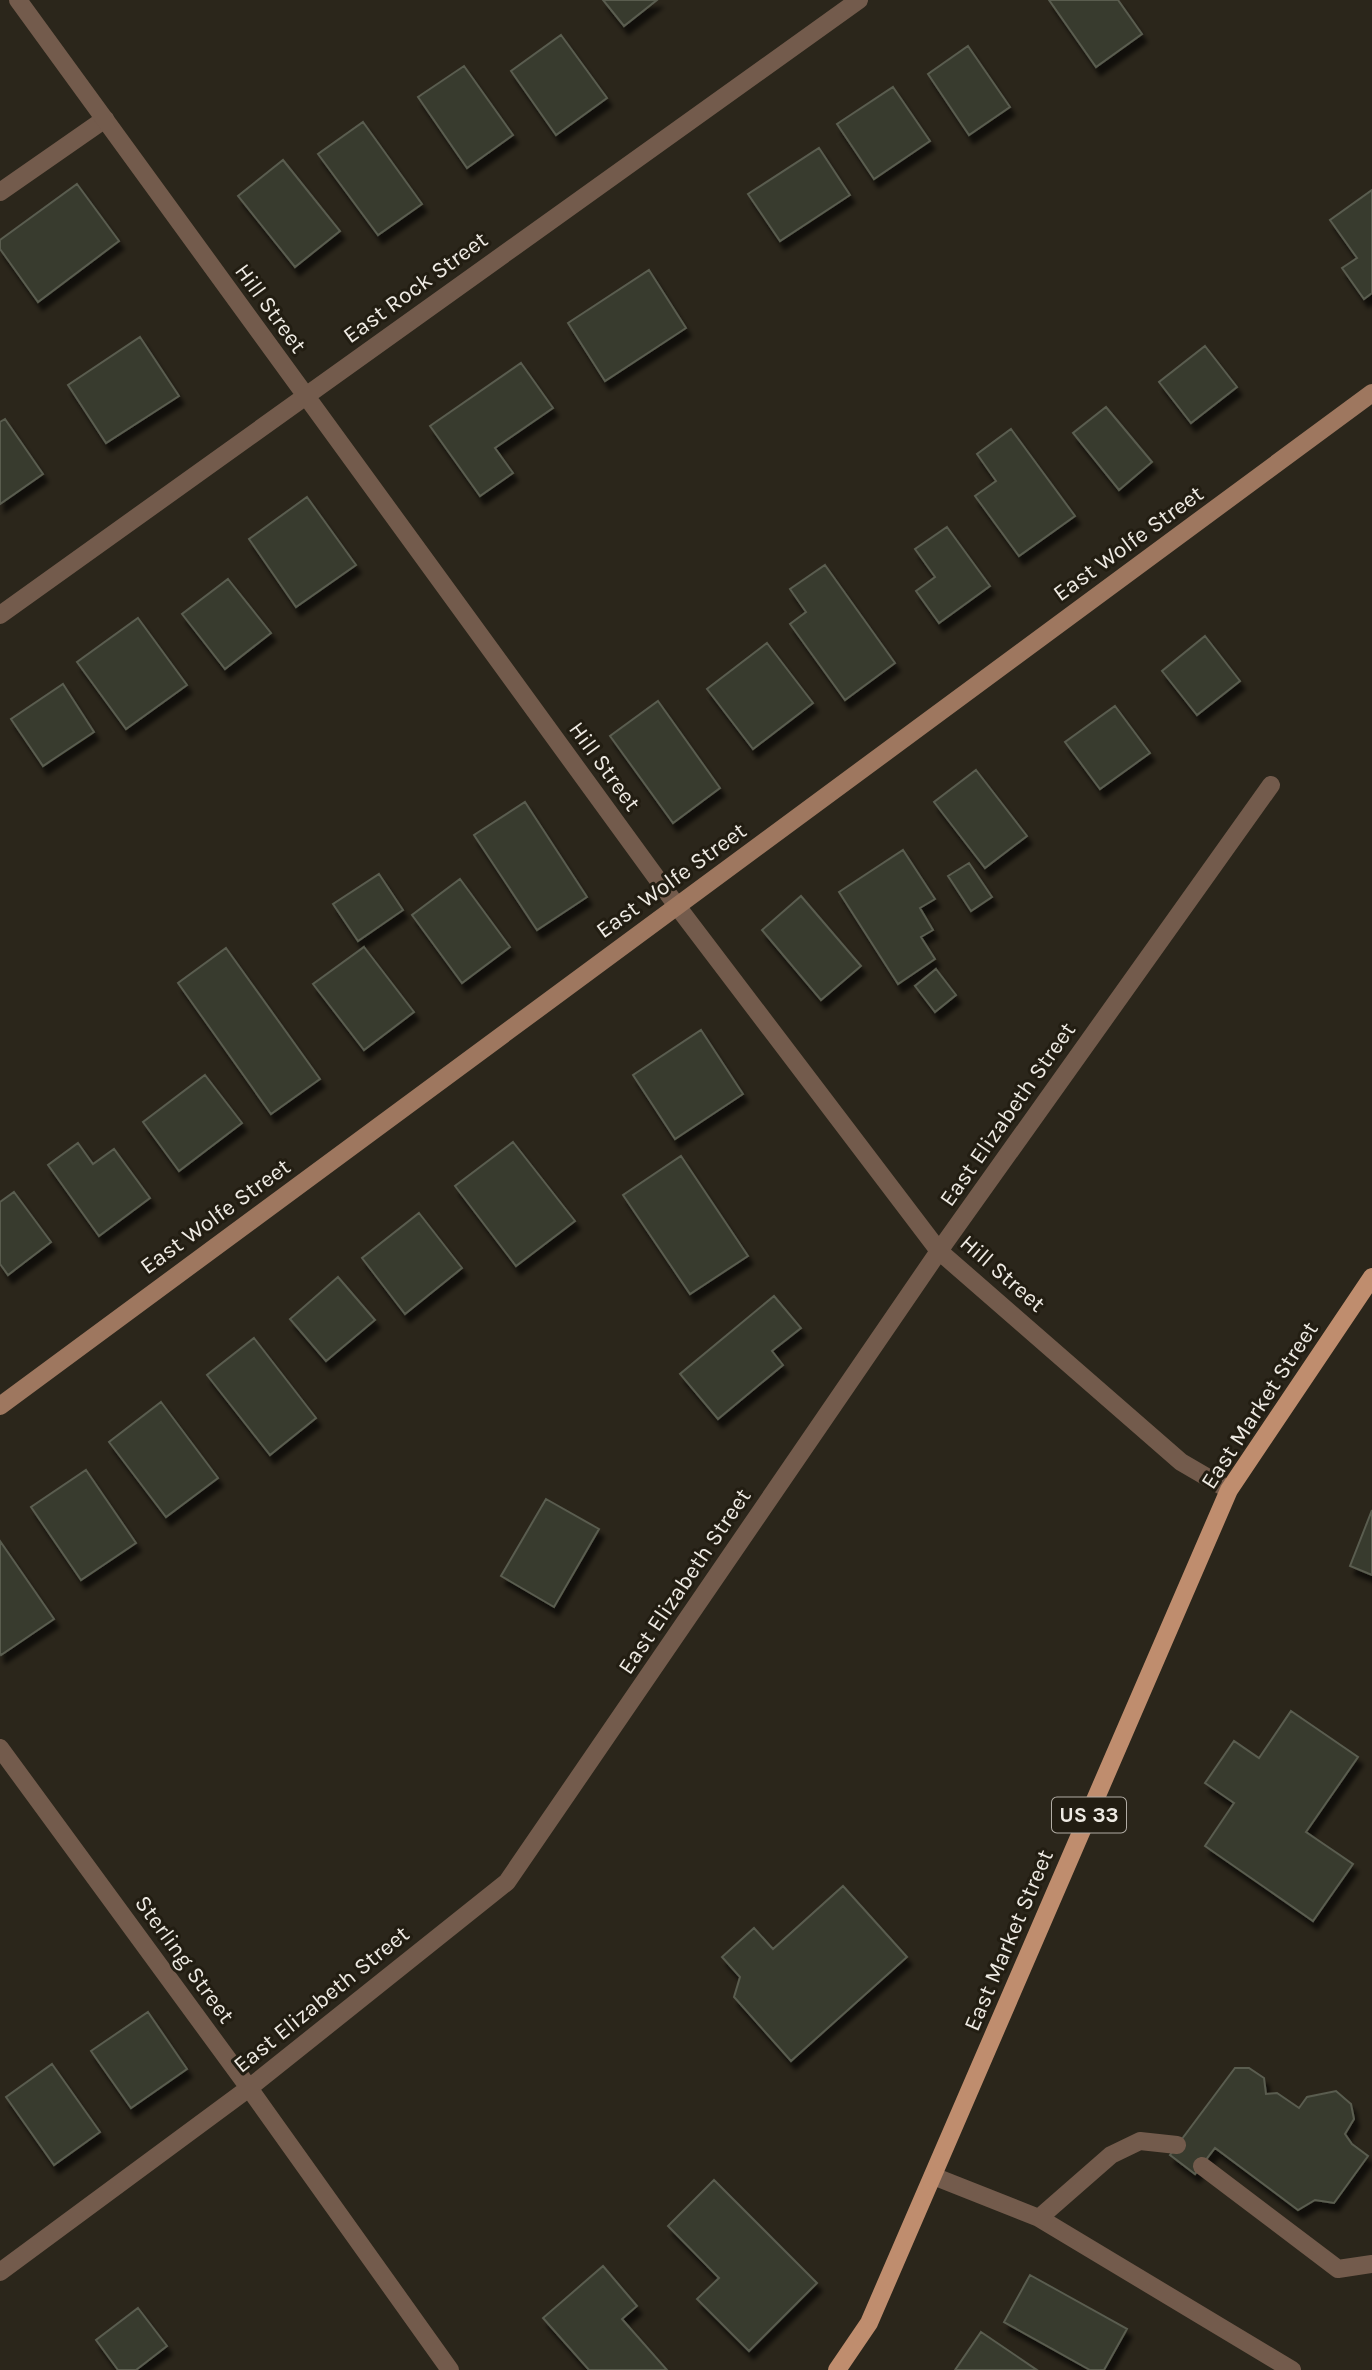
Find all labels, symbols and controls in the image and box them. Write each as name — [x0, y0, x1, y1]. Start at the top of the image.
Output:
street label: East Rock Street — [338, 226, 493, 349]
street label: Hill Street — [229, 258, 312, 358]
street label: East Wolfe Street — [1048, 480, 1209, 607]
street label: Hill Street — [563, 716, 646, 816]
street label: East Wolfe Street — [591, 817, 752, 944]
street label: East Elizabeth Street — [934, 1017, 1081, 1211]
street label: East Wolfe Street — [135, 1153, 296, 1280]
street label: Hill Street — [955, 1229, 1051, 1318]
street label: East Market Street — [1195, 1316, 1324, 1494]
street label: East Elizabeth Street — [612, 1483, 757, 1679]
road number: US 33 — [1052, 1798, 1126, 1832]
street label: East Market Street — [958, 1845, 1059, 2035]
street label: Sterling Street — [129, 1890, 240, 2029]
street label: East Elizabeth Street — [228, 1920, 415, 2079]

